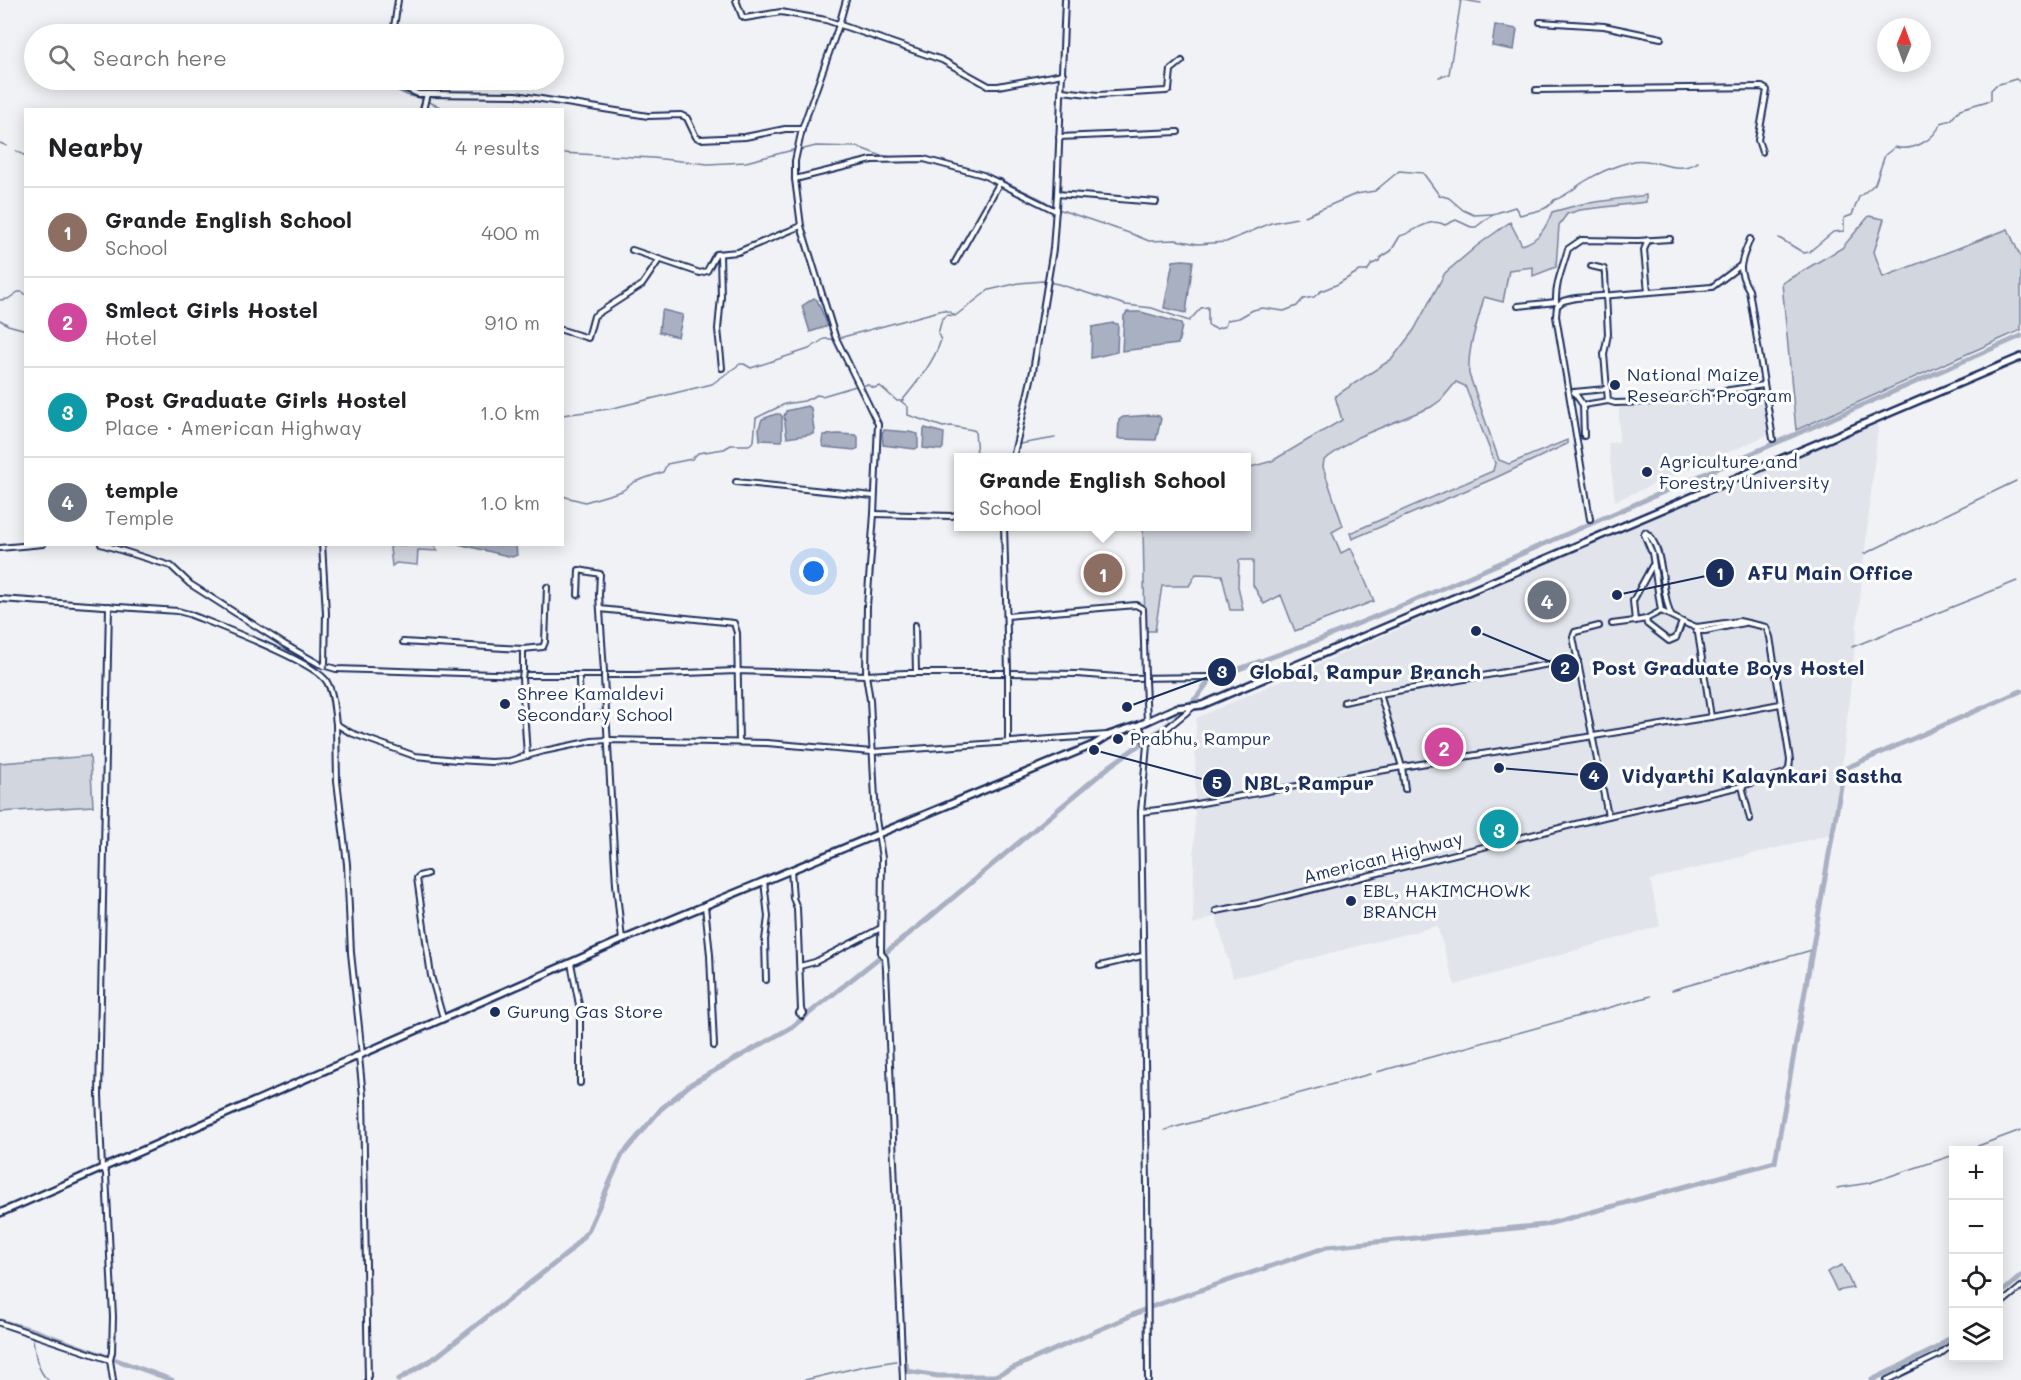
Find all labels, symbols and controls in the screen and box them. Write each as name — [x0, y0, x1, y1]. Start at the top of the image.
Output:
north arrow — [1877, 18, 1931, 72]
search box — [24, 24, 564, 90]
icon: search — [45, 41, 78, 74]
text: Search here — [93, 43, 227, 72]
text: Nearby — [48, 130, 143, 164]
text: 4 results — [455, 134, 540, 160]
text: Grande English School — [105, 205, 352, 234]
text: 1 — [63, 219, 72, 245]
text: 400 m — [481, 219, 540, 245]
text: School — [105, 234, 168, 260]
text: Smlect Girls Hostel — [105, 295, 318, 324]
text: 2 — [62, 309, 73, 335]
text: 910 m — [485, 309, 540, 335]
text: Hotel — [105, 324, 157, 350]
place label: National Maize Research Program — [1627, 362, 1792, 407]
marker: National Maize Research Program — [1608, 378, 1622, 392]
text: Post Graduate Girls Hostel — [105, 385, 407, 414]
text: 3 — [62, 399, 74, 425]
text: 1.0 km — [480, 399, 540, 425]
text: Place · American Highway — [105, 414, 362, 440]
place label: Agriculture and Forestry University — [1659, 449, 1830, 494]
popup — [954, 453, 1251, 531]
text: Grande English School — [979, 465, 1226, 494]
marker: Agriculture and Forestry University — [1640, 465, 1654, 479]
text: temple — [105, 475, 178, 504]
text: 4 — [61, 489, 74, 515]
text: 1.0 km — [480, 489, 540, 515]
text: School — [979, 494, 1042, 520]
text: Temple — [105, 504, 174, 530]
pin: 1 — [1084, 550, 1122, 596]
callout: AFU Main Office — [1705, 554, 1925, 592]
your location — [799, 557, 828, 586]
text: AFU Main Office — [1747, 559, 1913, 585]
text: 1 — [1716, 561, 1724, 585]
pin: 4 — [1528, 578, 1566, 622]
callout: Post Graduate Boys Hostel — [1550, 649, 1876, 687]
callout: Global, Rampur Branch — [1207, 653, 1493, 691]
text: Post Graduate Boys Hostel — [1592, 654, 1864, 680]
text: 2 — [1560, 655, 1570, 679]
text: Global, Rampur Branch — [1249, 658, 1481, 684]
text: 3 — [1217, 659, 1228, 683]
place label: Shree Kamaldevi Secondary School — [517, 681, 673, 726]
marker: Shree Kamaldevi Secondary School — [498, 697, 512, 711]
pin: 2 — [1424, 724, 1464, 770]
place label: Prabhu, Rampur — [1130, 726, 1271, 750]
marker: Prabhu, Rampur — [1111, 732, 1125, 746]
callout: Vidyarthi Kalaynkari Sastha — [1579, 757, 1914, 795]
text: Vidyarthi Kalaynkari Sastha — [1621, 762, 1903, 788]
text: 4 — [1588, 763, 1600, 787]
callout: NBL, Rampur — [1202, 764, 1386, 802]
text: NBL, Rampur — [1244, 769, 1374, 795]
text: 5 — [1212, 770, 1222, 794]
pin: 3 — [1480, 806, 1518, 852]
street label: American Highway — [1301, 826, 1465, 888]
place label: EBL, HAKIMCHOWK BRANCH — [1363, 878, 1530, 923]
marker: EBL, HAKIMCHOWK BRANCH — [1344, 894, 1358, 908]
place label: Gurung Gas Store — [507, 999, 663, 1023]
marker: Gurung Gas Store — [488, 1005, 502, 1019]
map controls — [1949, 1146, 2003, 1362]
button: + — [1949, 1146, 2003, 1200]
button: − — [1949, 1200, 2003, 1254]
button: locate — [1949, 1254, 2003, 1308]
button: layers — [1949, 1308, 2003, 1362]

